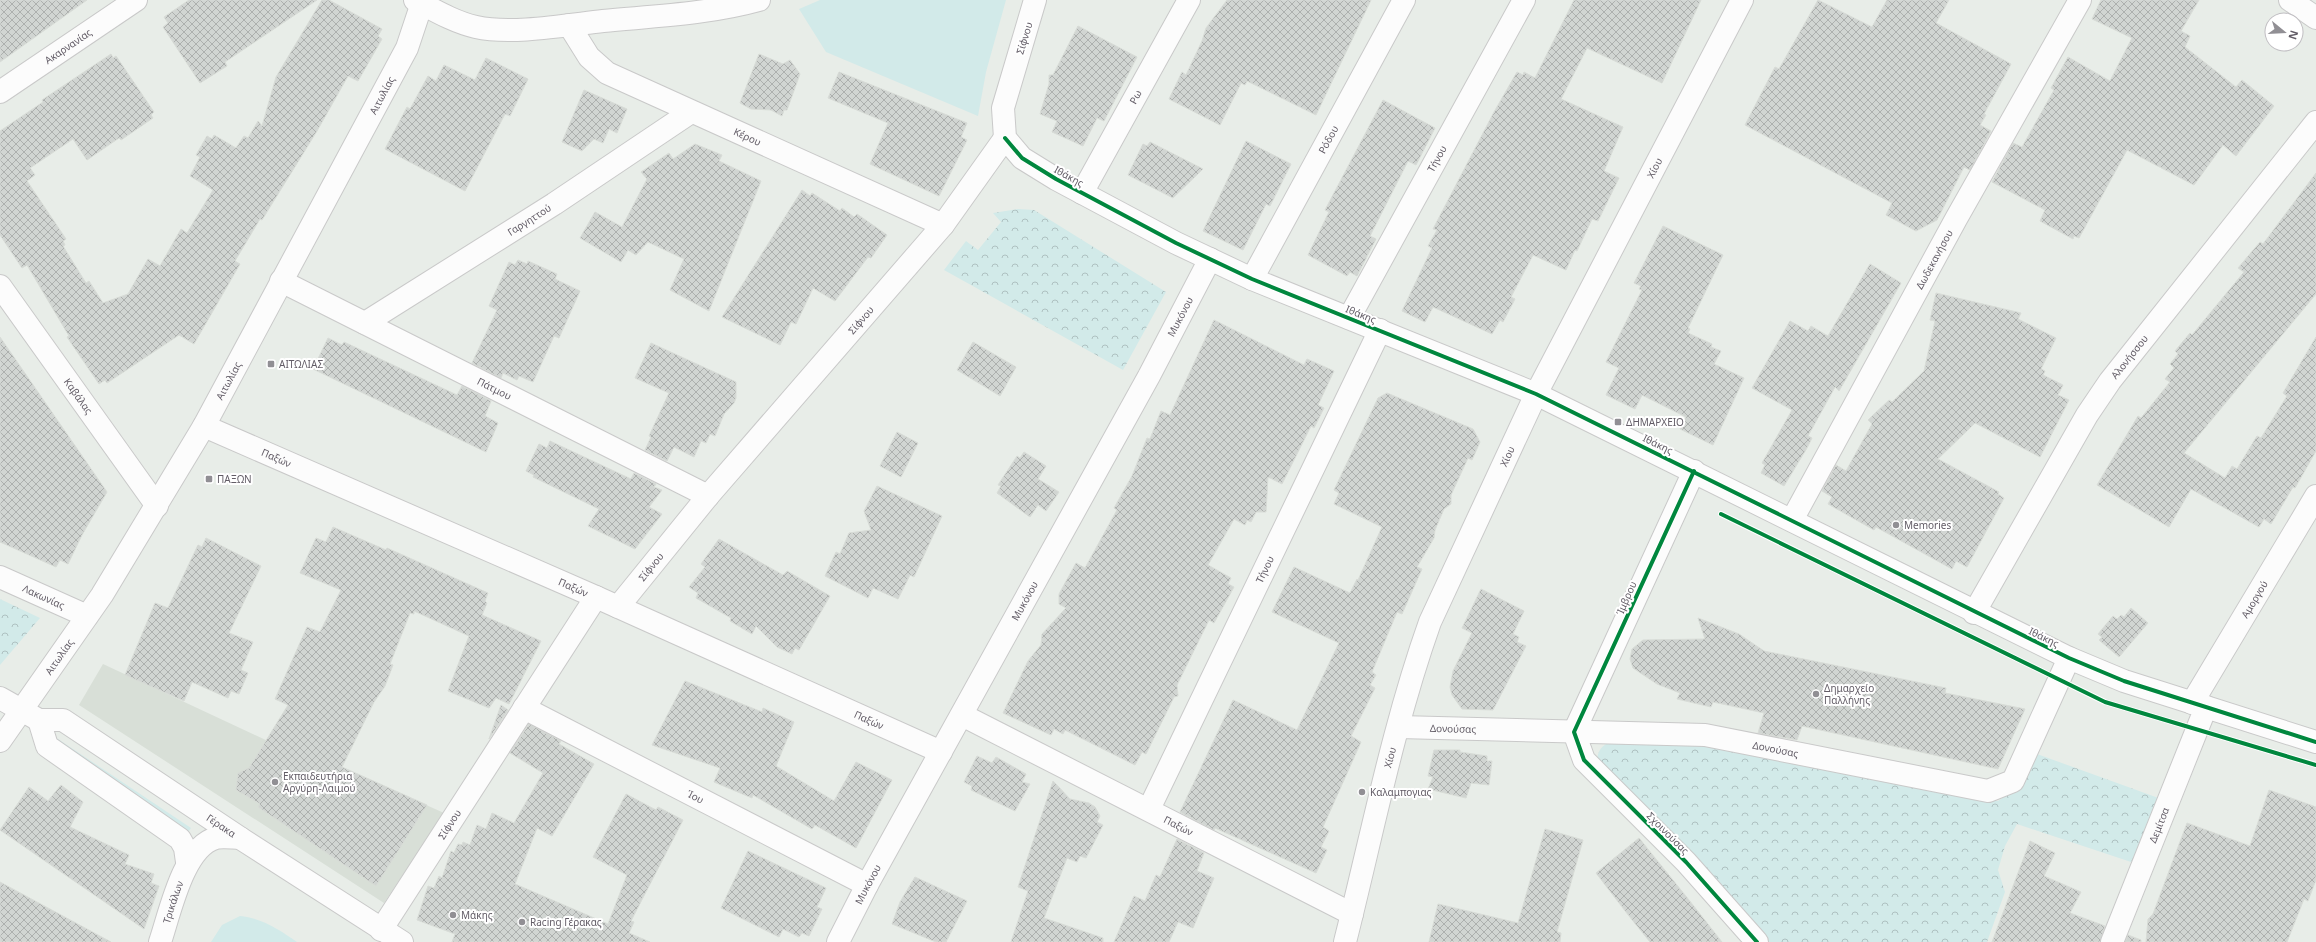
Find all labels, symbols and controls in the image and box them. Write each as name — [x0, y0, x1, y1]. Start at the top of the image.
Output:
north arrow — [2264, 12, 2304, 52]
street label: Σίφνου — [1012, 20, 1036, 56]
street label: Ακαρνανίας — [41, 25, 94, 67]
text: N — [2285, 29, 2303, 42]
street label: Αιτωλίας — [366, 74, 398, 117]
street label: Ρω — [1126, 87, 1145, 106]
street label: Ρόδου — [1315, 123, 1341, 156]
street label: Κέρου — [731, 124, 764, 149]
street label: Τήνου — [1424, 143, 1450, 174]
street label: Χίου — [1643, 155, 1665, 180]
street label: Ιθάκης — [1052, 162, 1086, 190]
street label: Γαργηττού — [505, 201, 554, 239]
street label: Δωδεκανήσου — [1912, 227, 1956, 291]
street label: Μυκόνου — [1164, 294, 1196, 339]
street label: Ιθάκης — [1344, 302, 1379, 327]
street label: Σίφνου — [845, 303, 877, 337]
street label: Αλονήσσου — [2107, 332, 2151, 382]
place label: ΑΙΤΩΛΙΑΣ — [279, 357, 323, 371]
street label: Αιτωλίας — [212, 359, 244, 402]
marker: ΑΙΤΩΛΙΑΣ — [266, 359, 276, 369]
street label: Πάτμου — [475, 374, 514, 403]
street label: Καβάλας — [61, 375, 96, 417]
place label: ΔΗΜΑΡΧΕΙΟ — [1626, 415, 1684, 429]
marker: ΔΗΜΑΡΧΕΙΟ — [1613, 417, 1623, 427]
street label: Ιθάκης — [1641, 431, 1675, 457]
street label: Χίου — [1496, 444, 1518, 469]
street label: Παξών — [259, 445, 293, 470]
place label: ΠΑΞΩΝ — [217, 472, 252, 486]
marker: ΠΑΞΩΝ — [204, 474, 214, 484]
place label: Memories — [1904, 518, 1951, 532]
marker: Memories — [1891, 520, 1901, 530]
street label: Σίφνου — [635, 549, 667, 584]
street label: Τήνου — [1252, 553, 1277, 585]
street label: Παξών — [556, 574, 590, 600]
street label: Μυκόνου — [1008, 578, 1041, 623]
street label: Αμοργού — [2238, 578, 2271, 621]
street label: Ίμβρου — [1612, 579, 1640, 617]
street label: Λακωνίας — [21, 581, 67, 612]
street label: Ιθάκης — [2027, 624, 2061, 650]
street label: Αιτωλίας — [41, 636, 77, 678]
place label: Δημαρχείο Παλλήνης — [1824, 681, 1874, 707]
marker: Δημαρχείο Παλλήνης — [1811, 689, 1821, 699]
street label: Παξών — [852, 707, 886, 732]
street label: Δονούσας — [1430, 721, 1476, 736]
street label: Δονούσας — [1751, 738, 1800, 760]
street label: Χίου — [1380, 745, 1399, 769]
place label: Εκπαιδευτήρια Αργύρη-Λαιμού — [283, 769, 355, 795]
marker: Εκπαιδευτήρια Αργύρη-Λαιμού — [270, 777, 280, 787]
place label: Καλαμπογιας — [1370, 785, 1432, 799]
street label: Ίου — [685, 786, 706, 807]
marker: Καλαμπογιας — [1357, 787, 1367, 797]
street label: Δεμίτσα — [2145, 804, 2173, 845]
street label: Σίφνου — [435, 806, 464, 842]
street label: Σχοινούσας — [1644, 809, 1692, 857]
street label: Γέρακα — [204, 811, 239, 841]
street label: Παξών — [1161, 812, 1195, 839]
street label: Μυκόνου — [851, 862, 884, 907]
street label: Τρικάλων — [159, 879, 186, 925]
place label: Μάκης — [461, 908, 493, 922]
marker: Μάκης — [448, 910, 458, 920]
place label: Racing Γέρακας — [530, 915, 602, 929]
marker: Racing Γέρακας — [517, 917, 527, 927]

